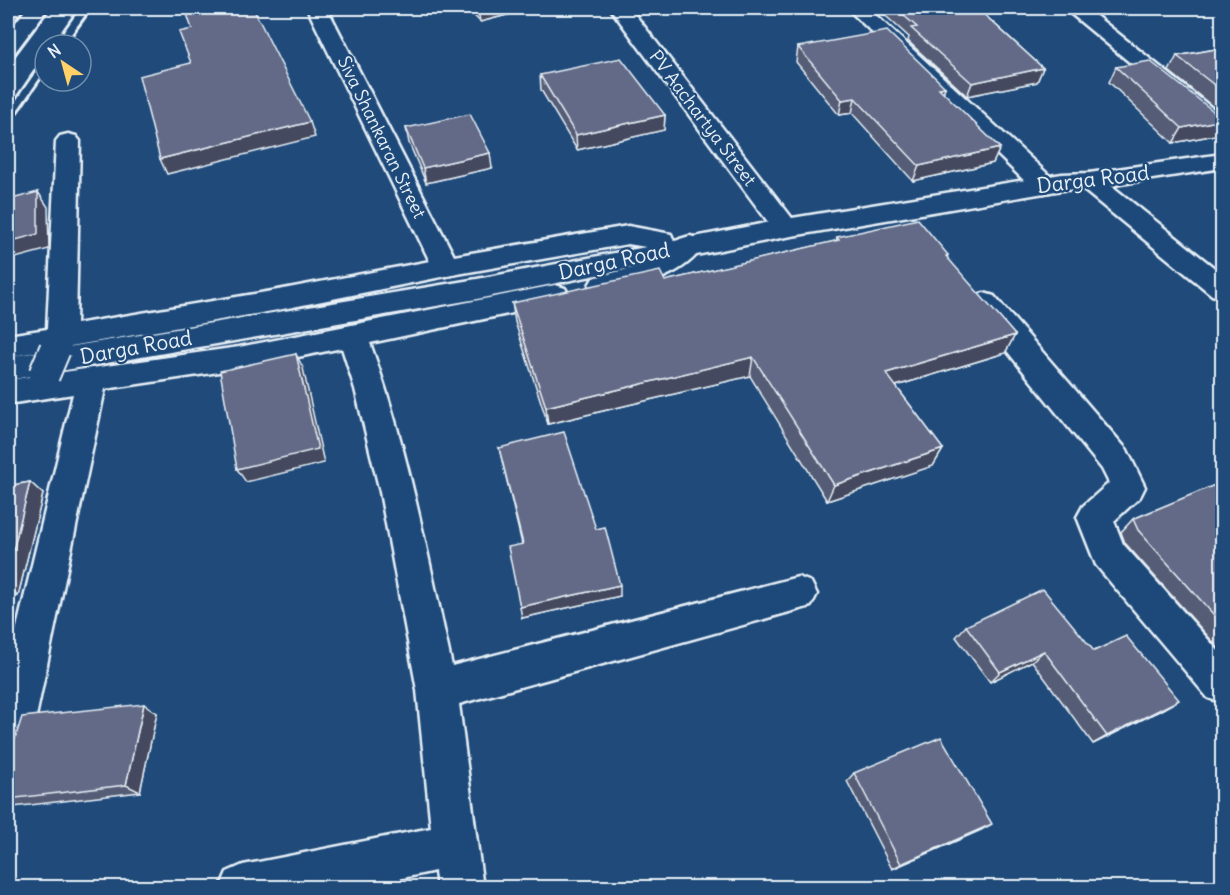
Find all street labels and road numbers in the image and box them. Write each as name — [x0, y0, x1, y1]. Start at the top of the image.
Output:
street label: PV Aachartya Street — [644, 46, 762, 190]
street label: Siva Shankaran Street — [333, 52, 431, 222]
street label: Darga Road — [1035, 159, 1151, 199]
street label: Darga Road — [556, 236, 672, 286]
street label: Darga Road — [78, 324, 194, 370]

